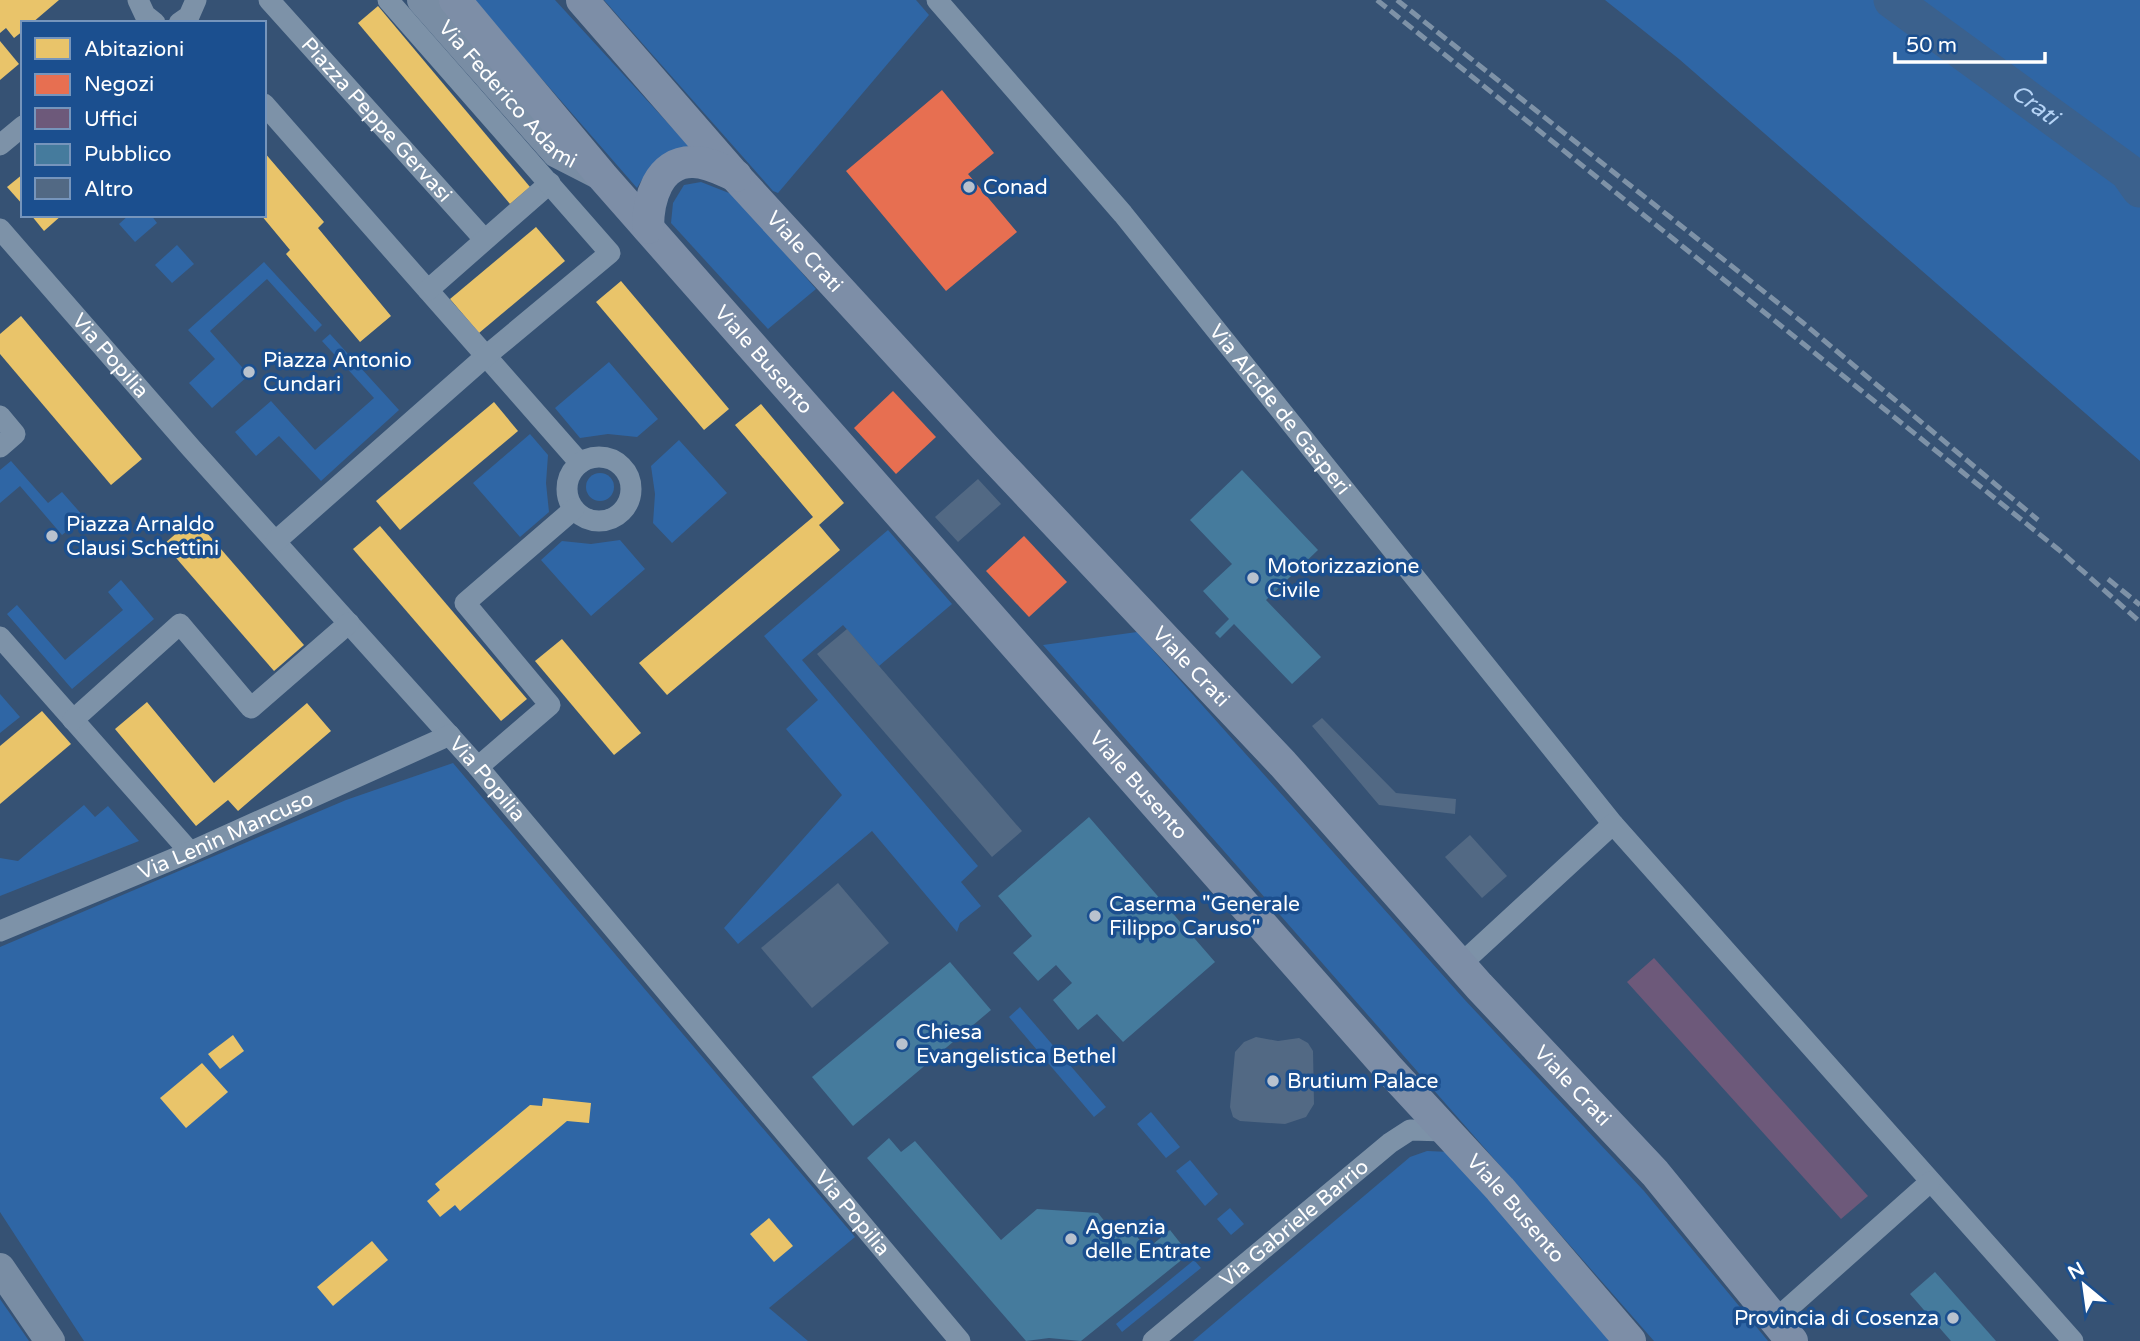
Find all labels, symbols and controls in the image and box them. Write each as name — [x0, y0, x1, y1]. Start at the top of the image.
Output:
street label: Via Federico Adami — [433, 15, 581, 174]
legend — [21, 21, 266, 217]
scale bar — [1895, 21, 2046, 65]
street label: Piazza Peppe Gervasi — [296, 33, 457, 208]
text: 50 m — [1906, 33, 1957, 58]
text: Abitazioni — [84, 37, 184, 62]
text: Negozi — [84, 72, 154, 97]
water label: Crati — [2005, 78, 2066, 134]
text: Uffici — [84, 107, 138, 132]
text: Pubblico — [84, 142, 172, 167]
place label: Conad — [983, 175, 1048, 200]
text: Altro — [84, 177, 133, 202]
marker: Conad — [961, 179, 977, 195]
street label: Viale Crati — [761, 206, 848, 298]
street label: Viale Busento — [709, 300, 818, 419]
street label: Via Popilia — [66, 308, 154, 403]
street label: Via Alcide de Gasperi — [1203, 319, 1355, 500]
place label: Piazza Antonio Cundari — [263, 348, 412, 397]
marker: Piazza Antonio Cundari — [241, 364, 257, 380]
place label: Piazza Arnaldo Clausi Schettini — [66, 512, 219, 561]
marker: Piazza Arnaldo Clausi Schettini — [44, 528, 60, 544]
place label: Motorizzazione Civile — [1267, 554, 1420, 603]
marker: Motorizzazione Civile — [1245, 570, 1261, 586]
street label: Viale Crati — [1147, 621, 1235, 712]
street label: Viale Busento — [1084, 726, 1193, 845]
street label: Via Popilia — [444, 732, 531, 827]
street label: Via Lenin Mancuso — [134, 786, 317, 885]
place label: Caserma "Generale Filippo Caruso" — [1109, 892, 1300, 941]
marker: Caserma "Generale Filippo Caruso" — [1087, 908, 1103, 924]
place label: Chiesa Evangelistica Bethel — [916, 1020, 1116, 1069]
marker: Chiesa Evangelistica Bethel — [894, 1036, 910, 1052]
street label: Viale Crati — [1529, 1041, 1616, 1131]
place label: Brutium Palace — [1287, 1069, 1439, 1094]
marker: Brutium Palace — [1265, 1073, 1281, 1089]
street label: Viale Busento — [1461, 1149, 1570, 1268]
street label: Via Gabriele Barrio — [1215, 1154, 1374, 1293]
street label: Via Popilia — [809, 1165, 895, 1261]
place label: Agenzia delle Entrate — [1085, 1215, 1211, 1264]
marker: Agenzia delle Entrate — [1063, 1231, 1079, 1247]
north arrow — [2049, 1250, 2119, 1320]
text: N — [2064, 1258, 2088, 1284]
place label: Provincia di Cosenza — [1734, 1306, 1939, 1331]
marker: Provincia di Cosenza — [1945, 1310, 1961, 1326]

